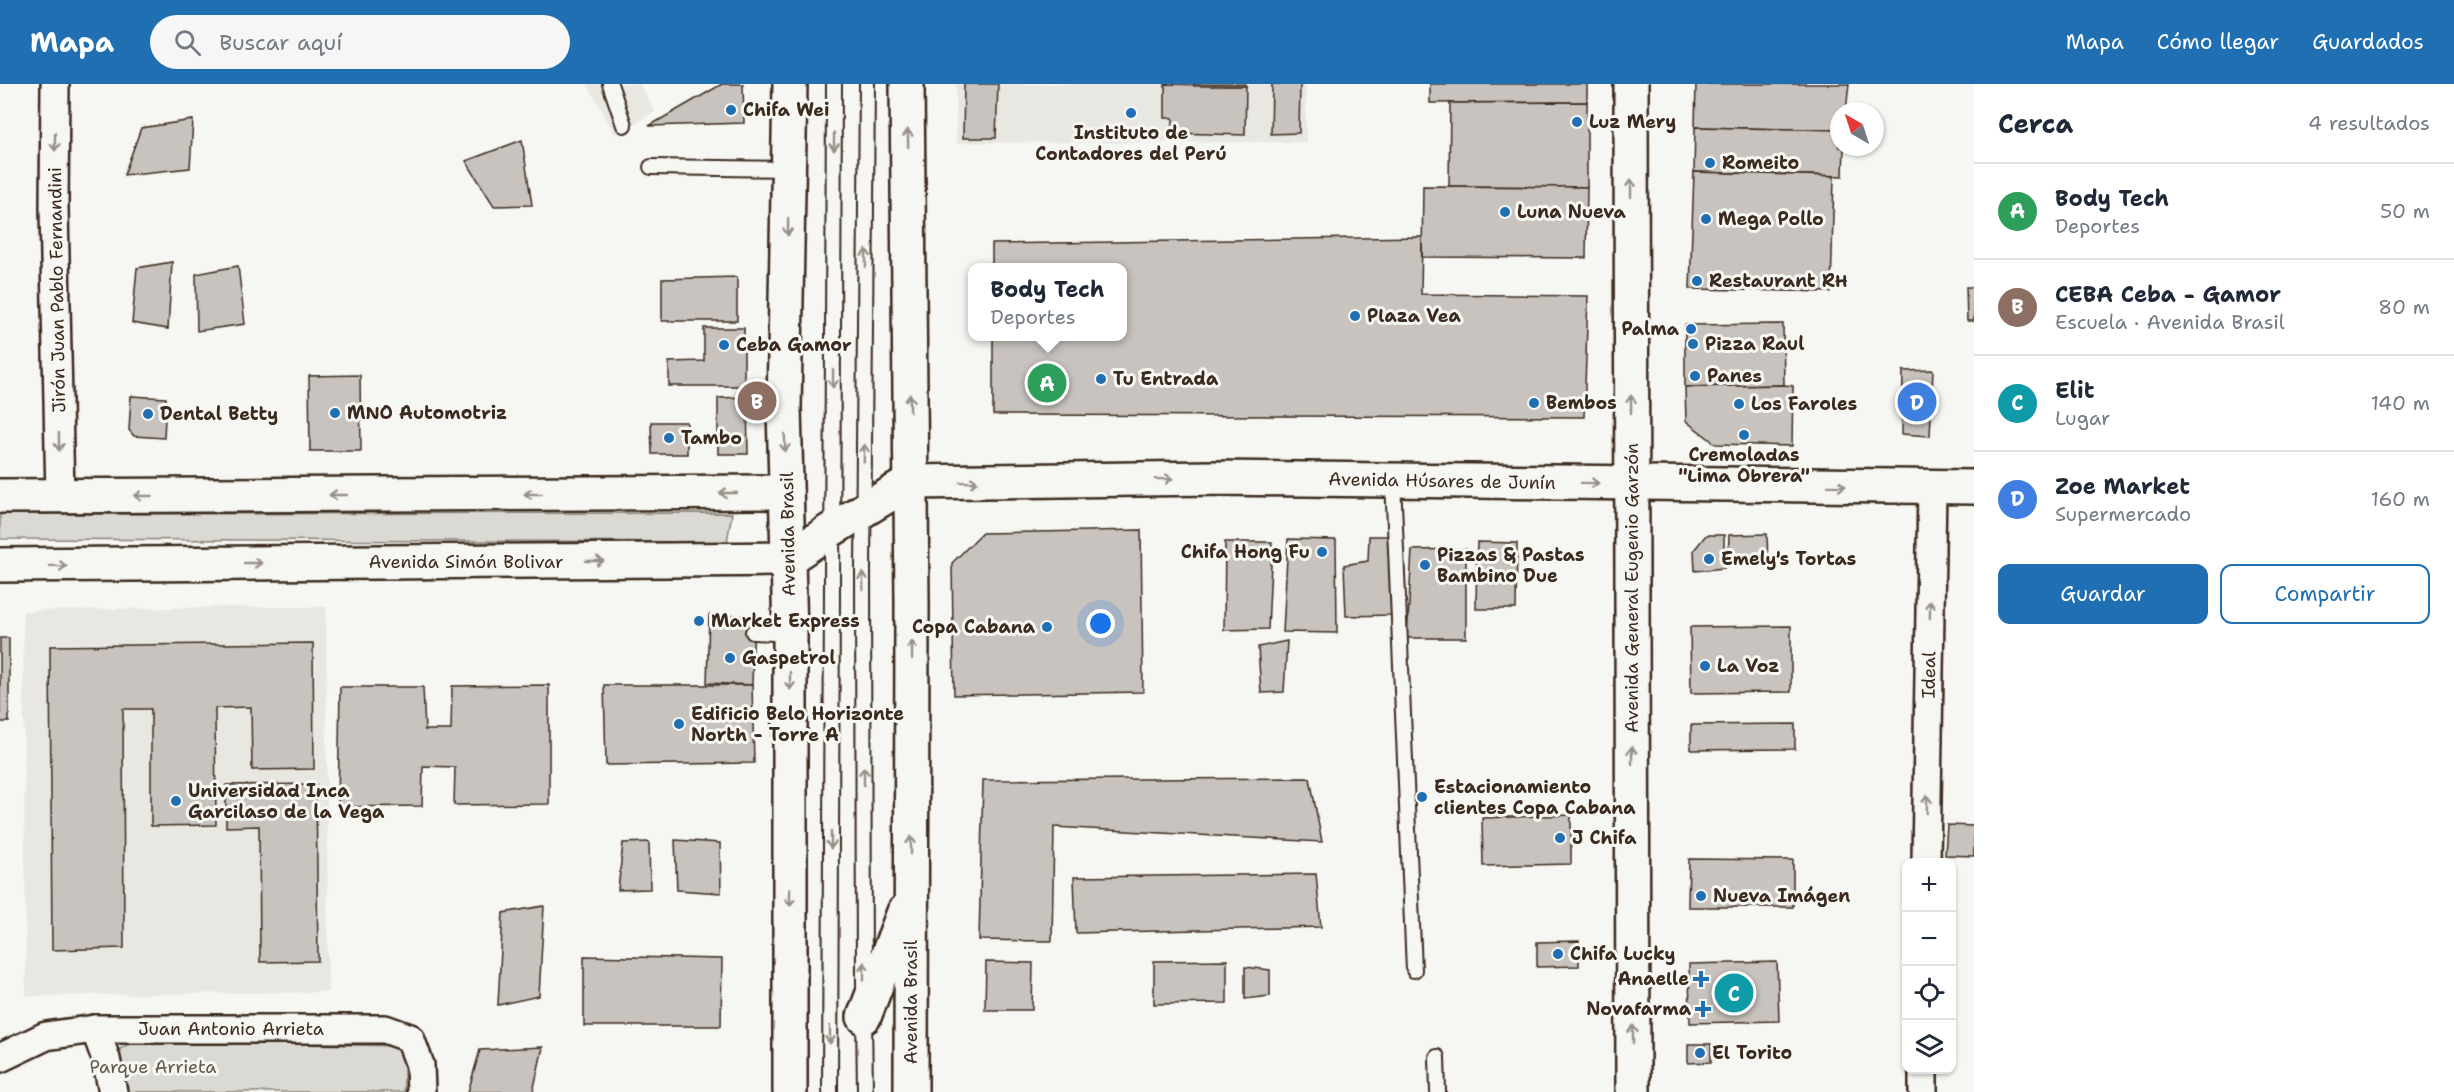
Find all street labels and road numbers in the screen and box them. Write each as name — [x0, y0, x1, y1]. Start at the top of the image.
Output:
street label: Jirón Juan Pablo Fernandini — [43, 167, 71, 413]
street label: Avenida General Eugenio Garzón — [1620, 443, 1644, 733]
street label: Avenida Húsares de Junín — [1328, 467, 1556, 495]
street label: Avenida Brasil — [775, 471, 801, 596]
street label: Avenida Simón Bolivar — [368, 550, 564, 574]
street label: Ideal — [1917, 651, 1941, 699]
street label: Avenida Brasil — [899, 939, 923, 1064]
street label: Juan Antonio Arrieta — [138, 1017, 324, 1041]

